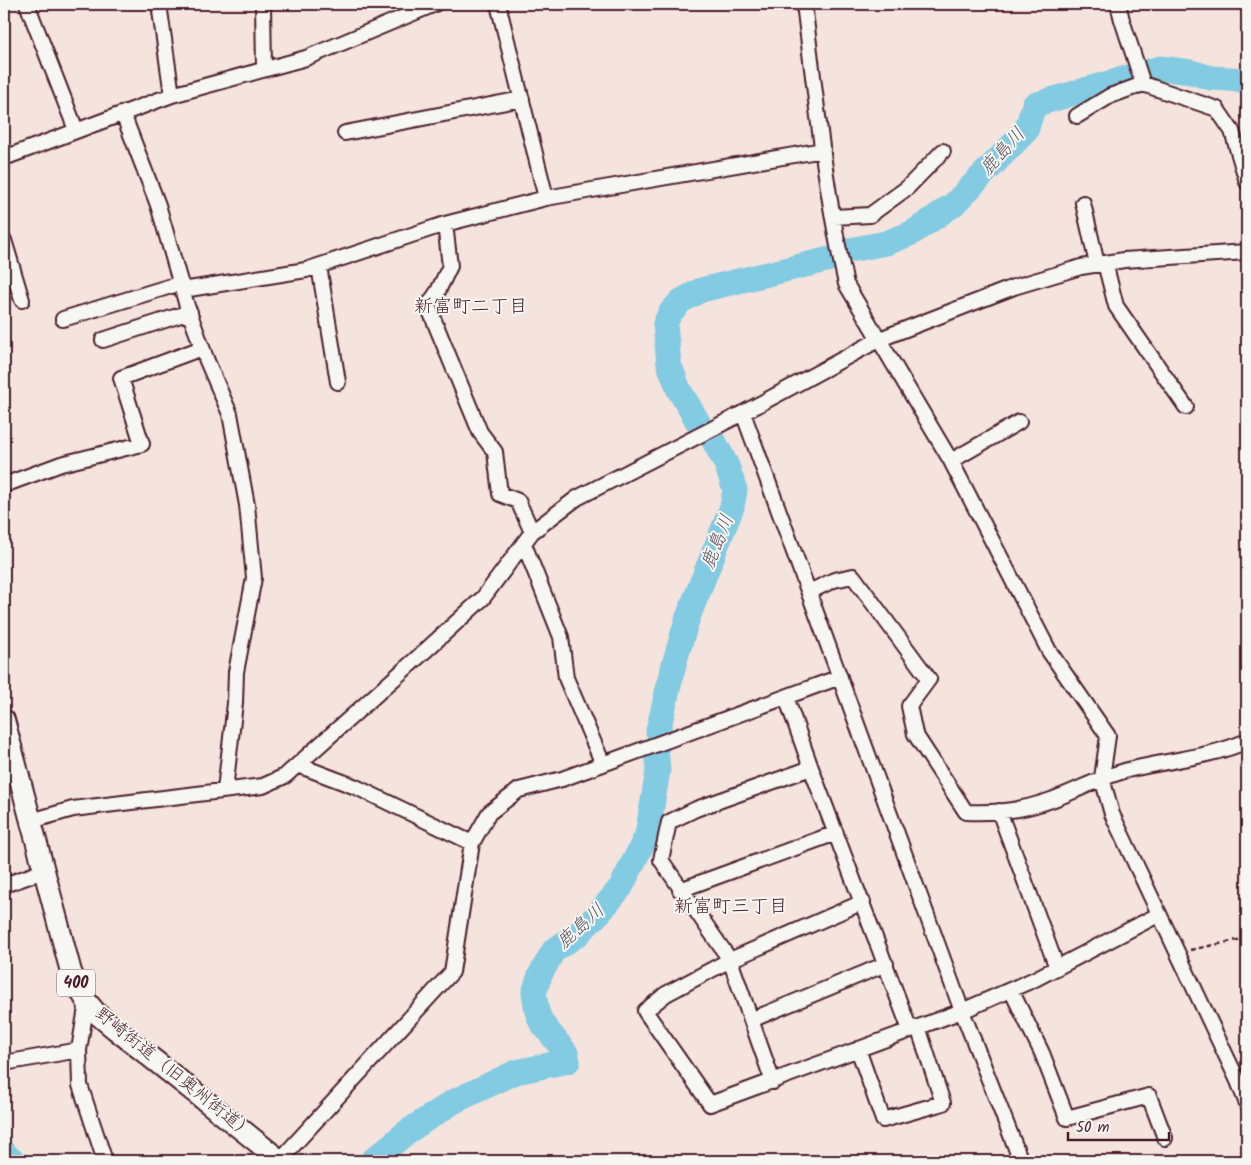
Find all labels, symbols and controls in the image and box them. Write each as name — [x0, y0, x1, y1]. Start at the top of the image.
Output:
water label: 鹿島川 — [973, 121, 1033, 183]
district label: 新富町二丁目 — [414, 292, 528, 322]
water label: 鹿島川 — [693, 510, 743, 574]
district label: 新富町三丁目 — [674, 892, 788, 922]
water label: 鹿島川 — [550, 897, 612, 957]
road number: 400 — [57, 970, 95, 996]
street label: 野崎街道（旧奥州街道） — [88, 1000, 260, 1148]
scale bar — [1068, 1110, 1170, 1142]
text: 50 m — [1076, 1116, 1110, 1140]

